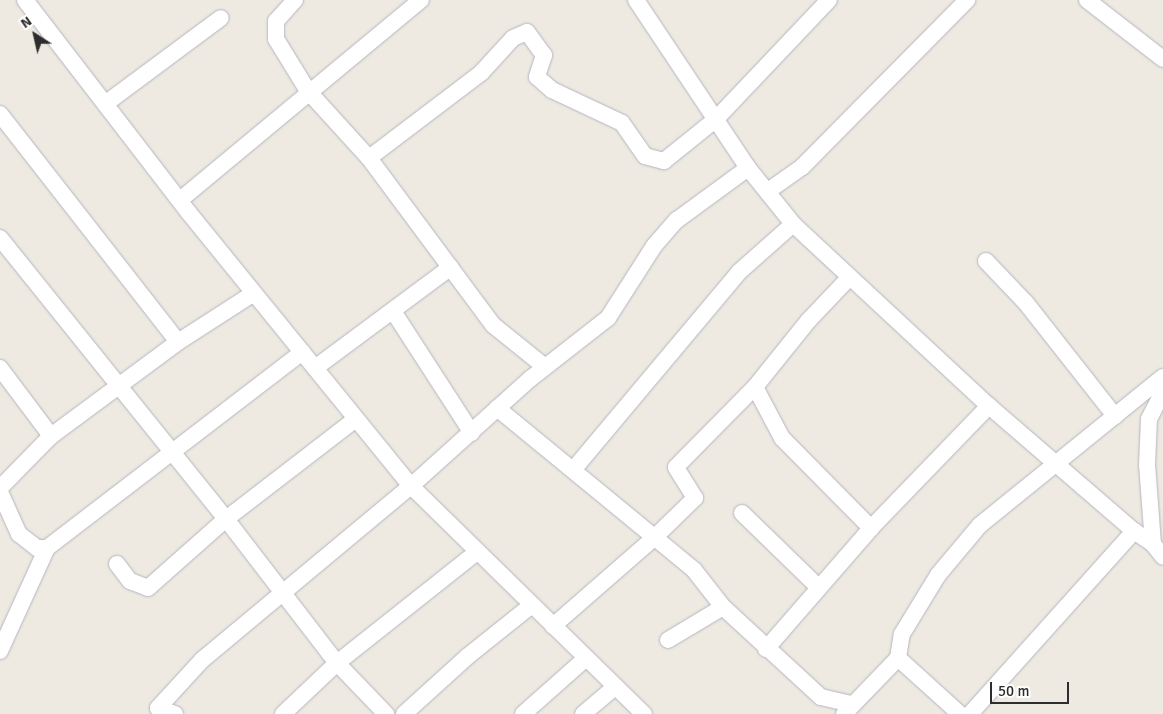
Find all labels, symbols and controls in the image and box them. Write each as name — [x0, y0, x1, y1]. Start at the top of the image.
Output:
north arrow — [10, 10, 60, 60]
text: N — [17, 13, 35, 32]
scale bar — [993, 672, 1072, 704]
text: 50 m — [998, 682, 1029, 700]

